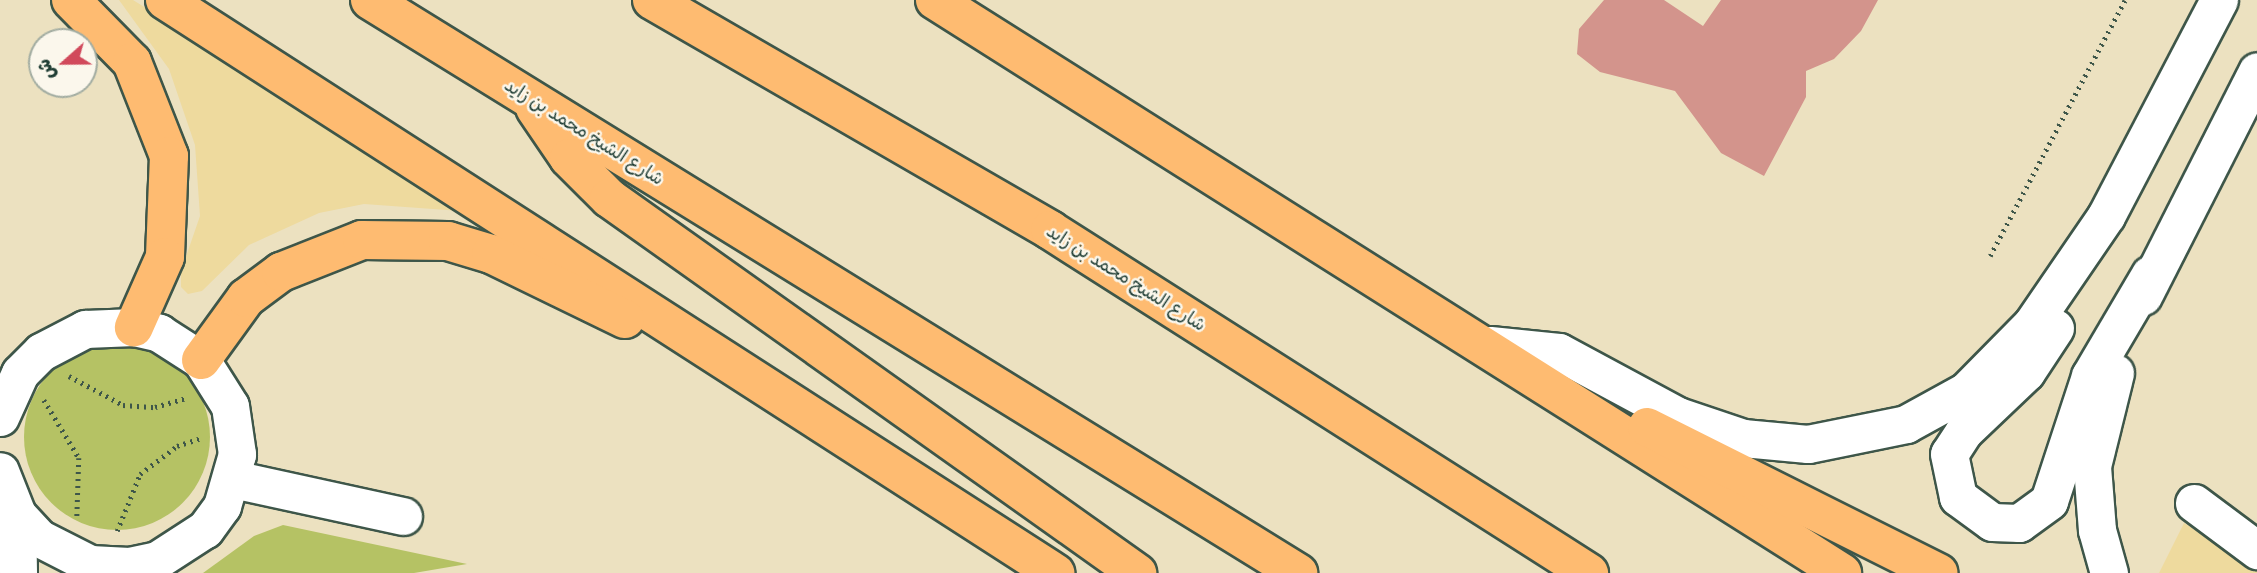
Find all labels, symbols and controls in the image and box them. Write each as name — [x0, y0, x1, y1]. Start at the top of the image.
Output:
north arrow — [28, 28, 98, 98]
text: ش — [30, 56, 60, 84]
street label: شارع الشيخ محمد بن زايد — [500, 74, 668, 190]
street label: شارع الشيخ محمد بن زايد — [1042, 220, 1210, 336]

